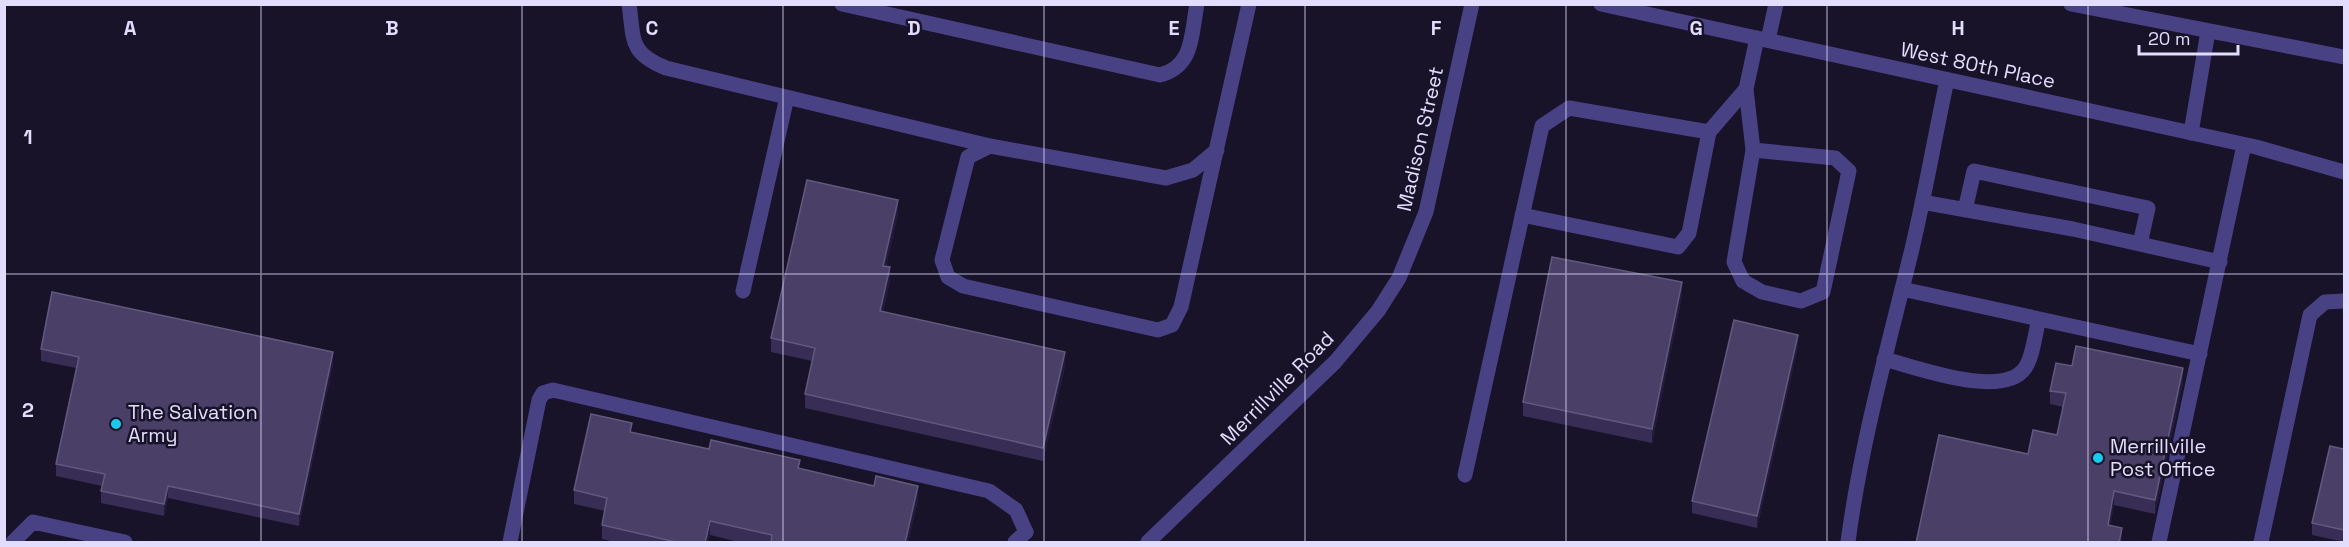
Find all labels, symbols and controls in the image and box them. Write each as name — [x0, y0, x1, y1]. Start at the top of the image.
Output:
text: A — [124, 15, 137, 41]
text: B — [385, 15, 399, 41]
text: C — [646, 15, 659, 41]
text: D — [907, 15, 921, 41]
text: E — [1168, 15, 1180, 41]
text: F — [1431, 15, 1442, 41]
text: G — [1689, 15, 1703, 41]
text: H — [1951, 15, 1965, 41]
scale bar — [2139, 18, 2238, 56]
text: 20 m — [2148, 27, 2191, 50]
street label: West 80th Place — [1898, 36, 2058, 94]
street label: Madison Street — [1391, 64, 1449, 214]
text: 1 — [23, 124, 33, 150]
street label: Merrillville Road — [1215, 326, 1339, 450]
text: 2 — [22, 397, 34, 423]
place label: The Salvation Army — [128, 399, 258, 448]
marker: The Salvation Army — [109, 417, 123, 431]
place label: Merrillville Post Office — [2110, 433, 2216, 482]
marker: Merrillville Post Office — [2091, 451, 2105, 465]

